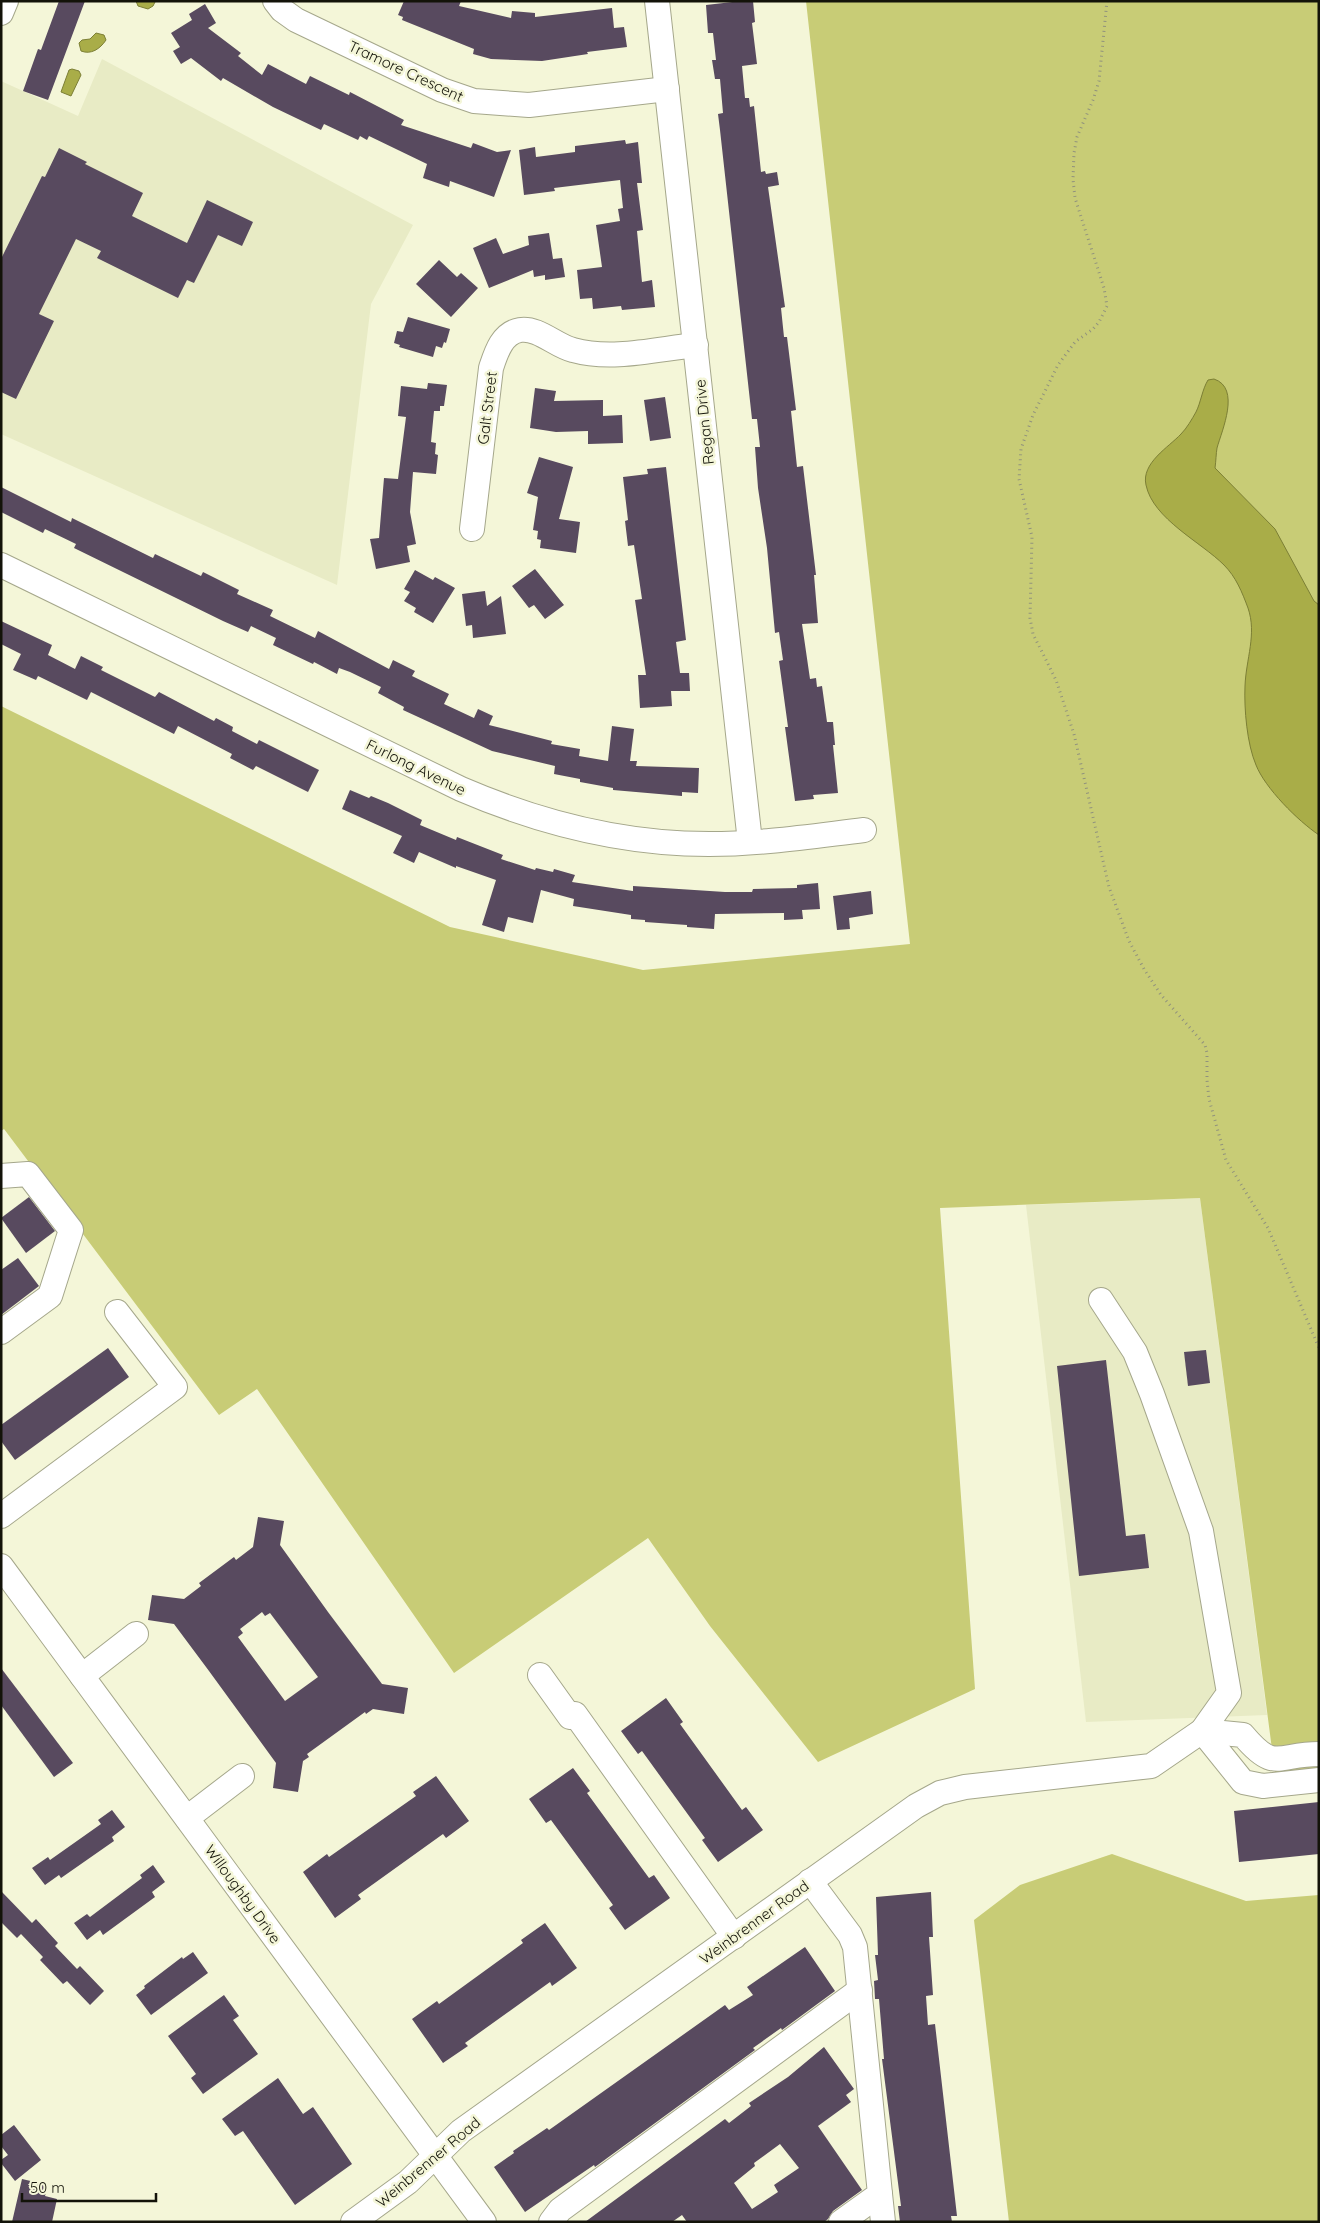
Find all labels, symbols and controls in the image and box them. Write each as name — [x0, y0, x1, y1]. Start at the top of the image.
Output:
street label: Tramore Crescent — [346, 36, 466, 106]
street label: Galt Street — [473, 370, 501, 446]
street label: Regan Drive — [690, 378, 718, 466]
street label: Furlong Avenue — [363, 735, 469, 799]
street label: Willoughby Drive — [201, 1841, 285, 1947]
street label: Weinbrenner Road — [696, 1876, 812, 1968]
street label: Weinbrenner Road — [372, 2113, 484, 2211]
scale bar — [22, 2170, 156, 2202]
text: 50 m — [30, 2178, 65, 2197]

